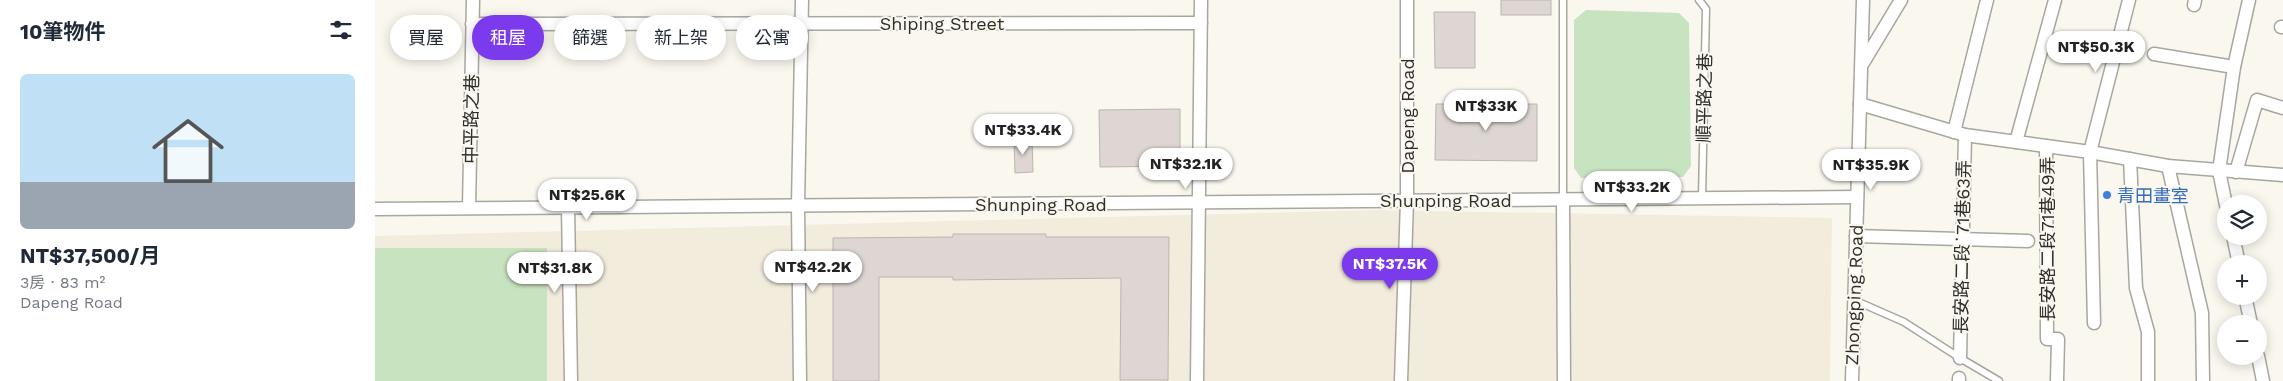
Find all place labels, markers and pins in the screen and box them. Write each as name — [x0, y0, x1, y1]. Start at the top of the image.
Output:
pin: NT$50.3K — [2044, 30, 2148, 73]
pin: NT$33K — [1445, 90, 1527, 132]
pin: NT$33.4K — [971, 114, 1075, 156]
pin: NT$32.1K — [1134, 148, 1238, 190]
pin: NT$35.9K — [1819, 148, 1923, 191]
pin: NT$33.2K — [1580, 170, 1684, 213]
pin: NT$25.6K — [535, 178, 639, 221]
place label: 青田畫室 — [2117, 185, 2189, 206]
marker: 青田畫室 — [2101, 189, 2113, 201]
pin: NT$37.5K — [1338, 248, 1442, 290]
pin: NT$42.2K — [761, 250, 865, 293]
pin: NT$31.8K — [503, 252, 607, 294]

